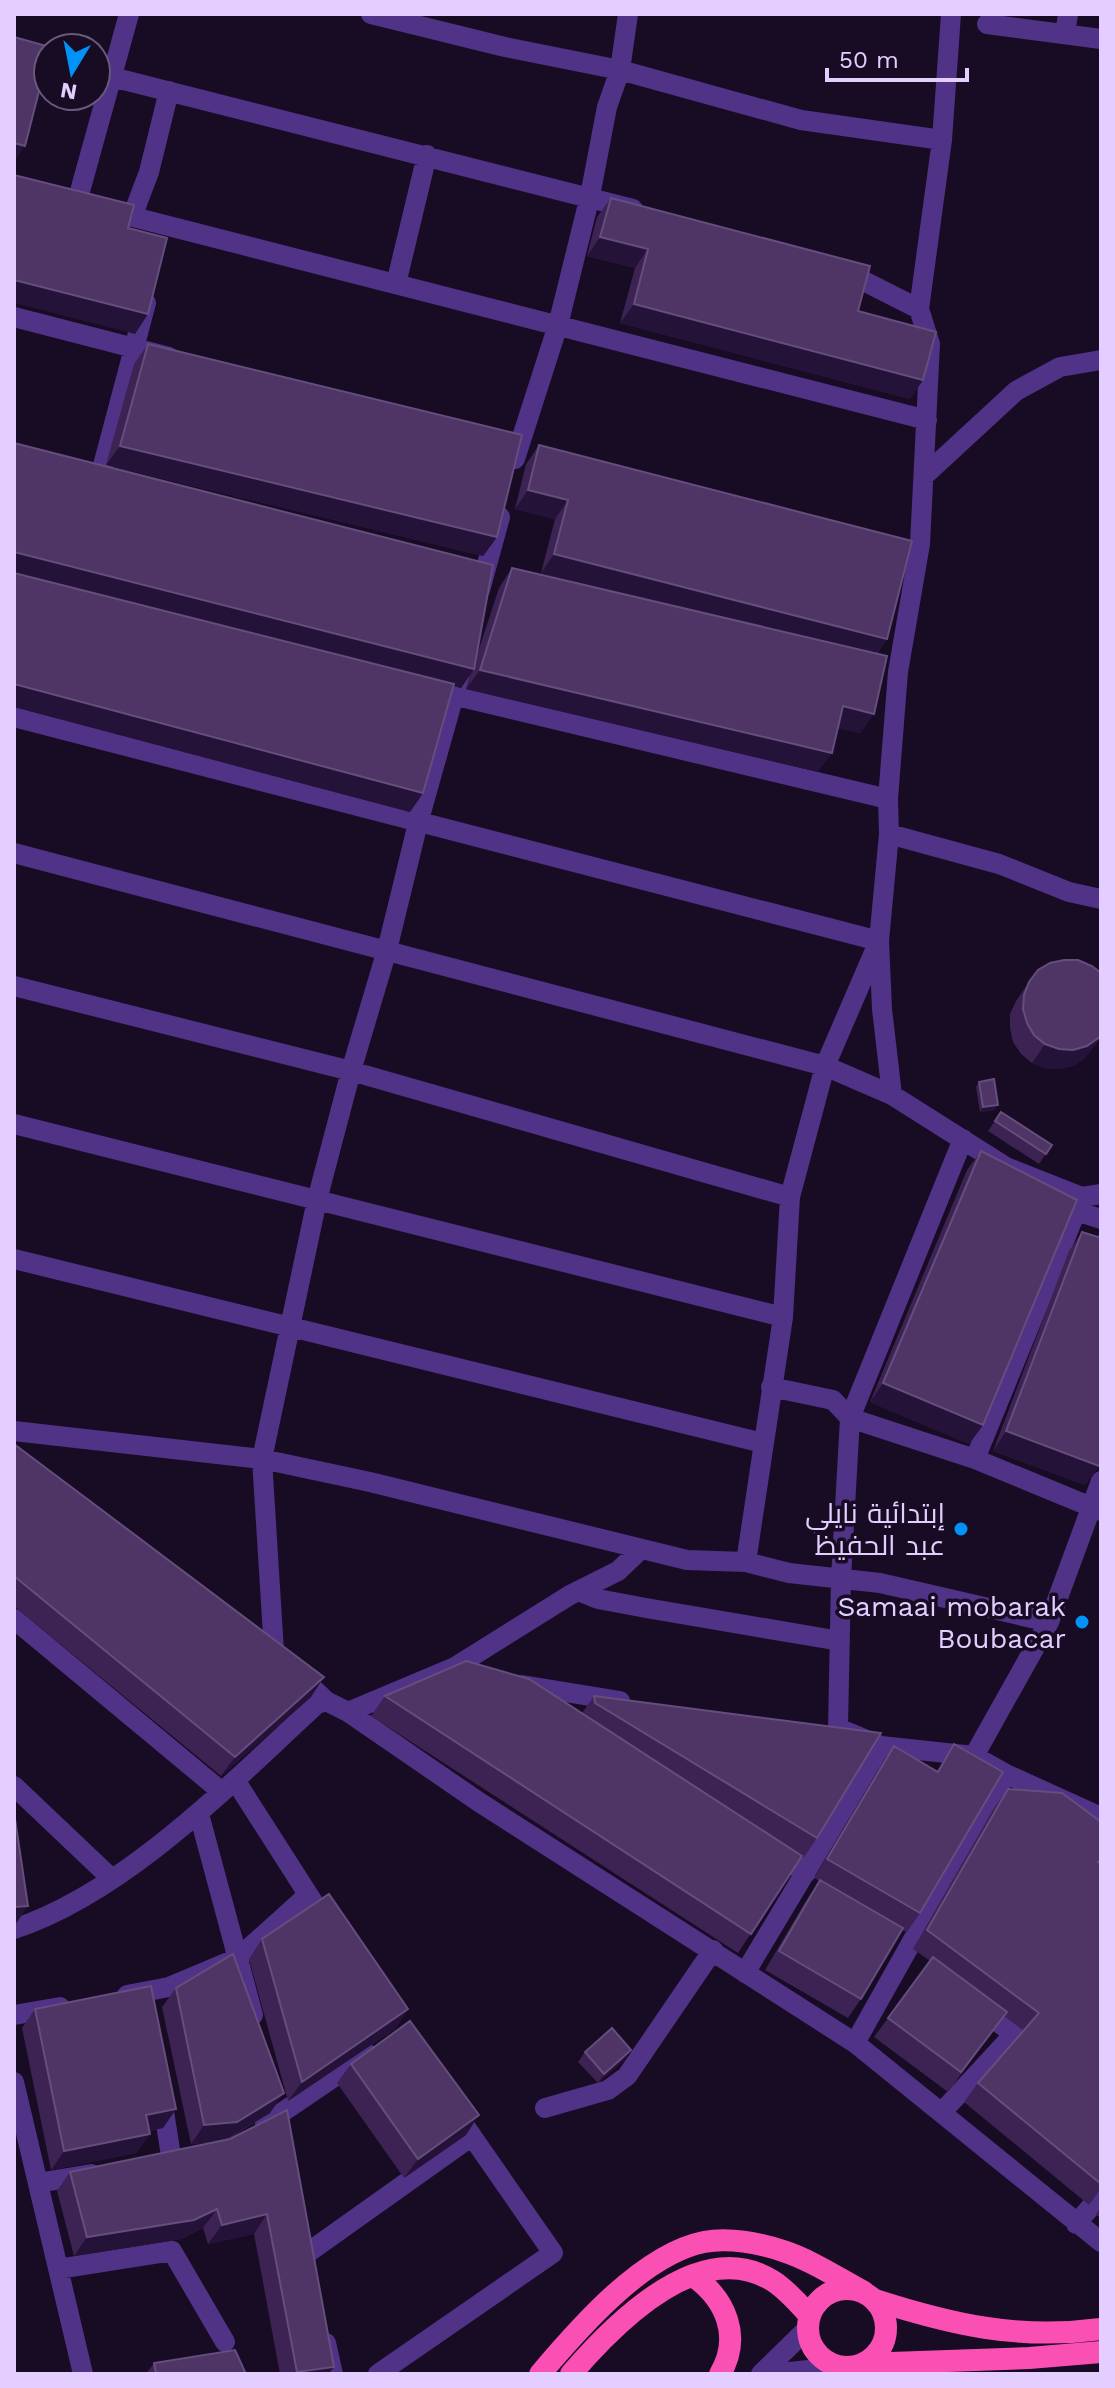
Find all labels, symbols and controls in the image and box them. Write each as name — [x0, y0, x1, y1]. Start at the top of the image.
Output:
north arrow — [32, 32, 112, 112]
scale bar — [827, 32, 967, 82]
text: 50 m — [839, 46, 899, 74]
text: N — [58, 77, 79, 105]
place label: إبتدائية نايلي عبد الحفيظ — [805, 1497, 945, 1562]
marker: إبتدائية نايلي عبد الحفيظ — [952, 1520, 970, 1538]
place label: Samaai mobarak Boubacar — [837, 1590, 1066, 1655]
marker: Samaai mobarak Boubacar — [1073, 1613, 1091, 1631]

